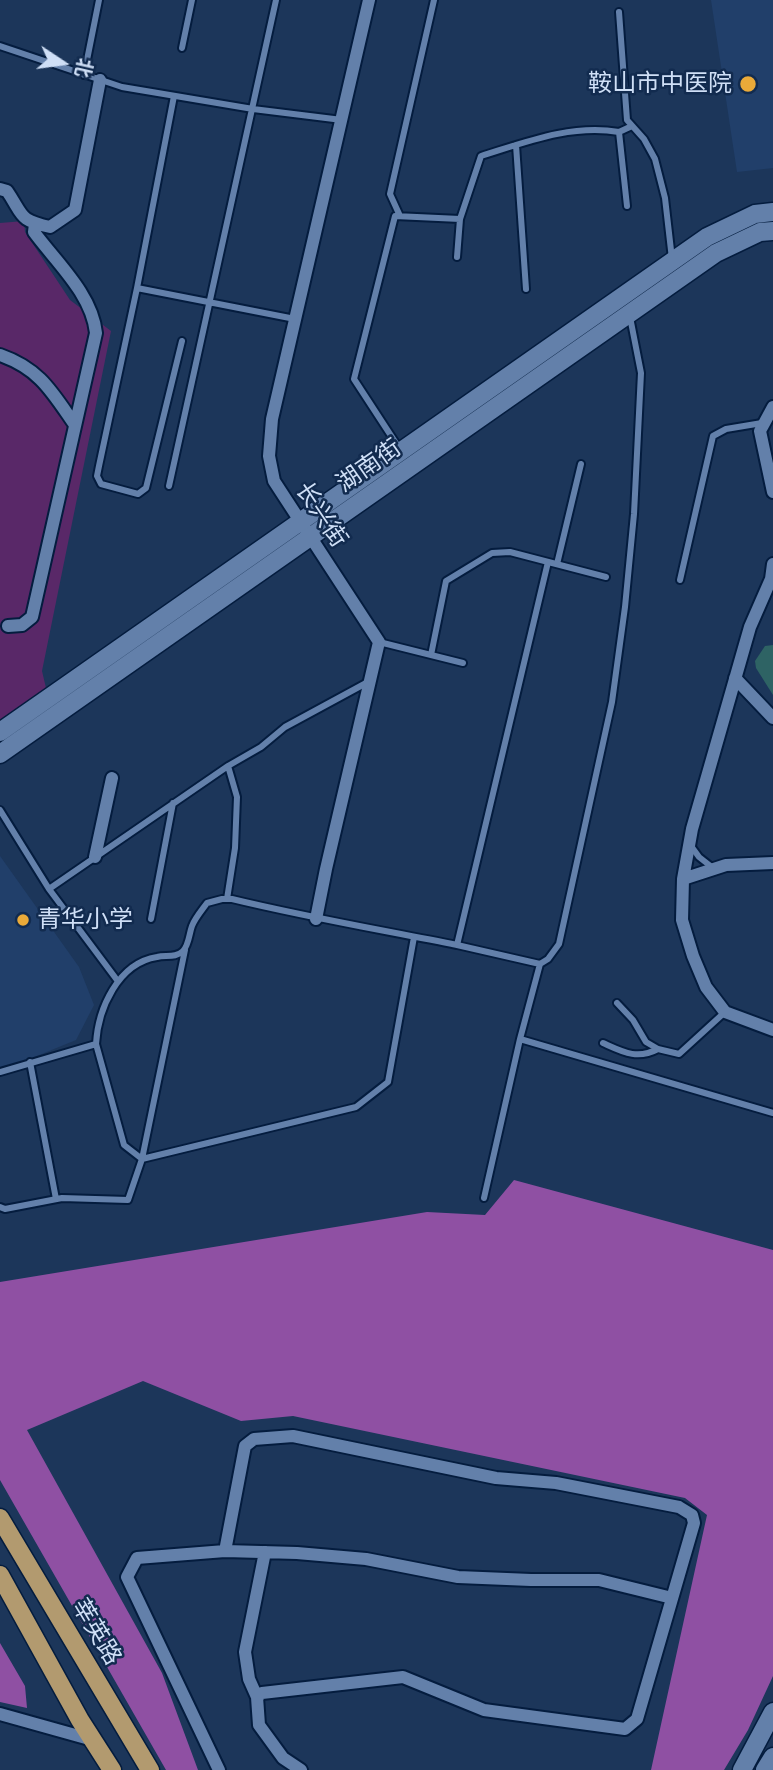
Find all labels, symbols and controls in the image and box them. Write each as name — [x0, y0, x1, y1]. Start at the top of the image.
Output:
north arrow — [28, 28, 98, 98]
text: 北 — [71, 56, 97, 80]
place label: 鞍山市中医院 — [588, 70, 732, 98]
marker: 鞍山市中医院 — [738, 74, 758, 94]
street label: 湖南街 — [331, 434, 407, 498]
street label: 长兴街 — [289, 477, 353, 553]
place label: 青华小学 — [37, 906, 133, 934]
marker: 青华小学 — [15, 912, 31, 928]
street label: 莘英路 — [65, 1594, 127, 1670]

